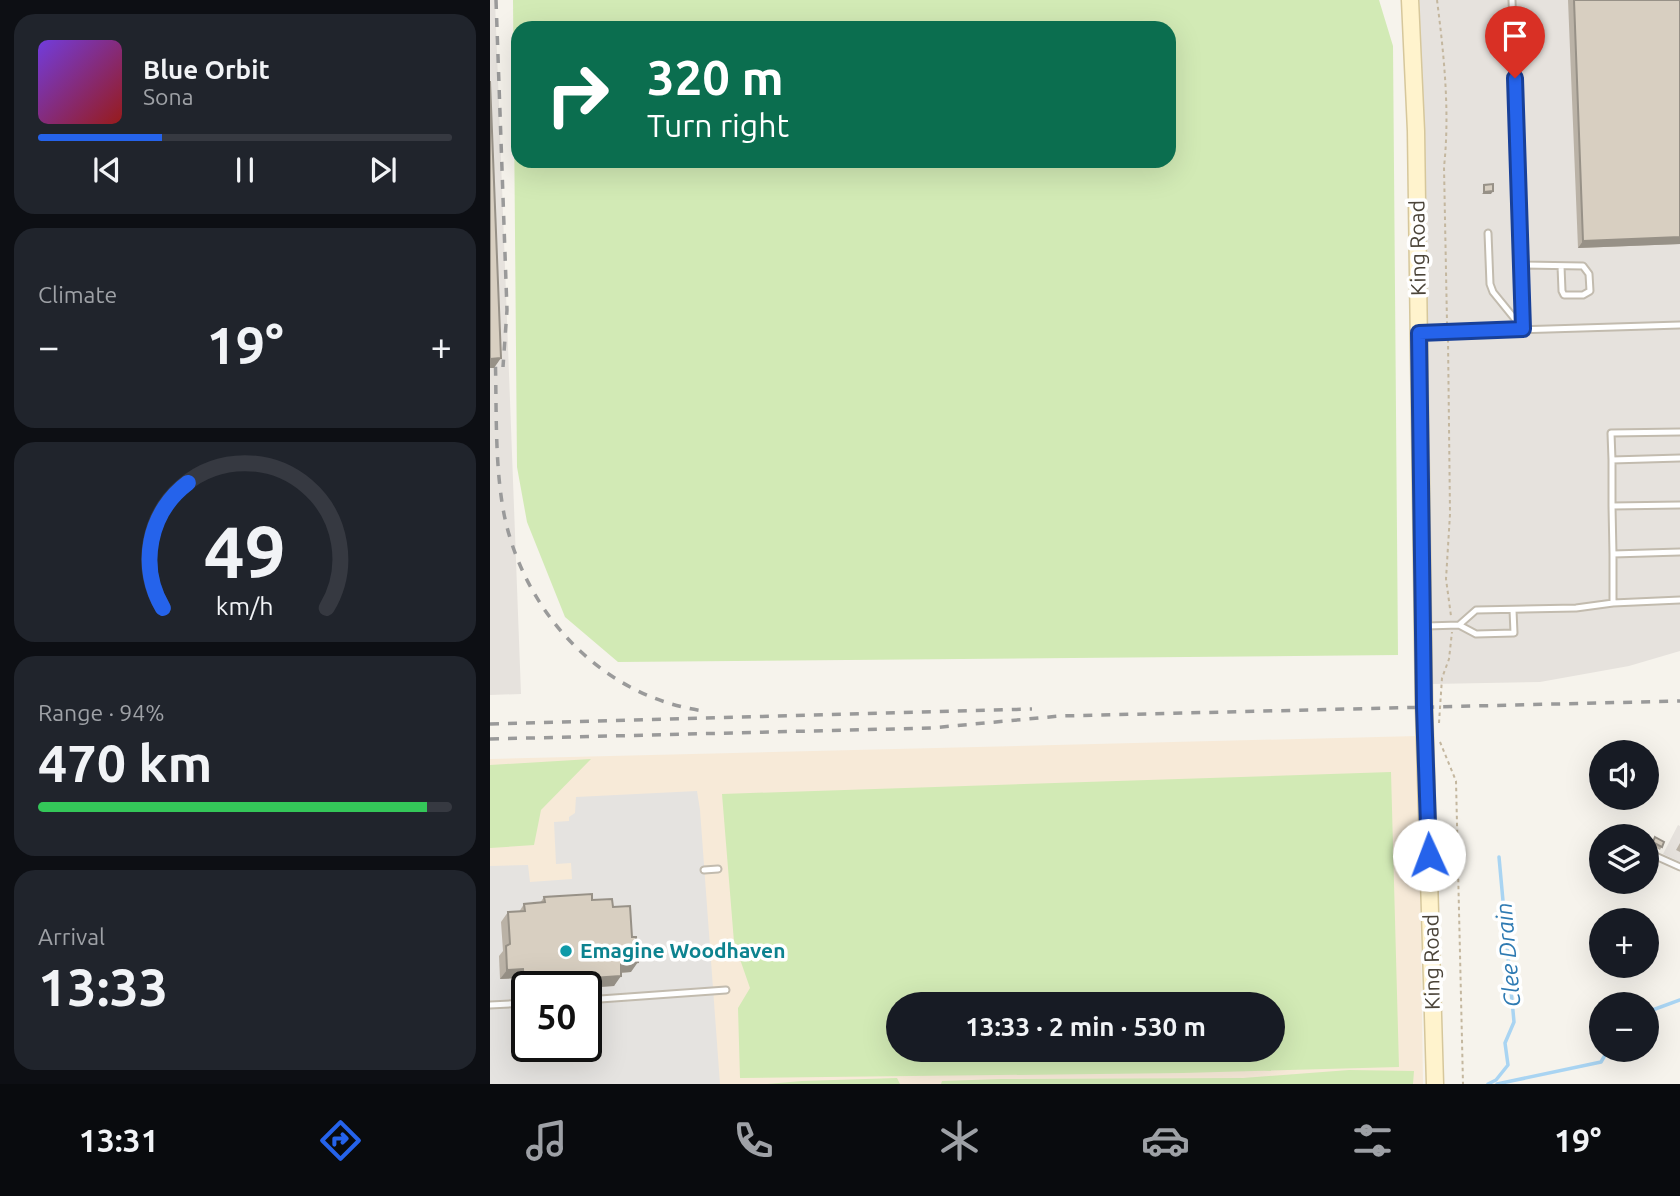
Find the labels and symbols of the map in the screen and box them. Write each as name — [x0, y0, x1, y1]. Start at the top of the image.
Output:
pin — [1485, 6, 1545, 78]
street label: King Road — [1404, 200, 1430, 296]
position arrow — [1392, 818, 1466, 892]
water label: Clee Drain — [1490, 902, 1525, 1008]
street label: King Road — [1418, 914, 1444, 1010]
place label: Emagine Woodhaven — [580, 938, 785, 962]
marker: Emagine Woodhaven — [558, 943, 574, 959]
speed limit sign: 50 — [511, 971, 602, 1062]

